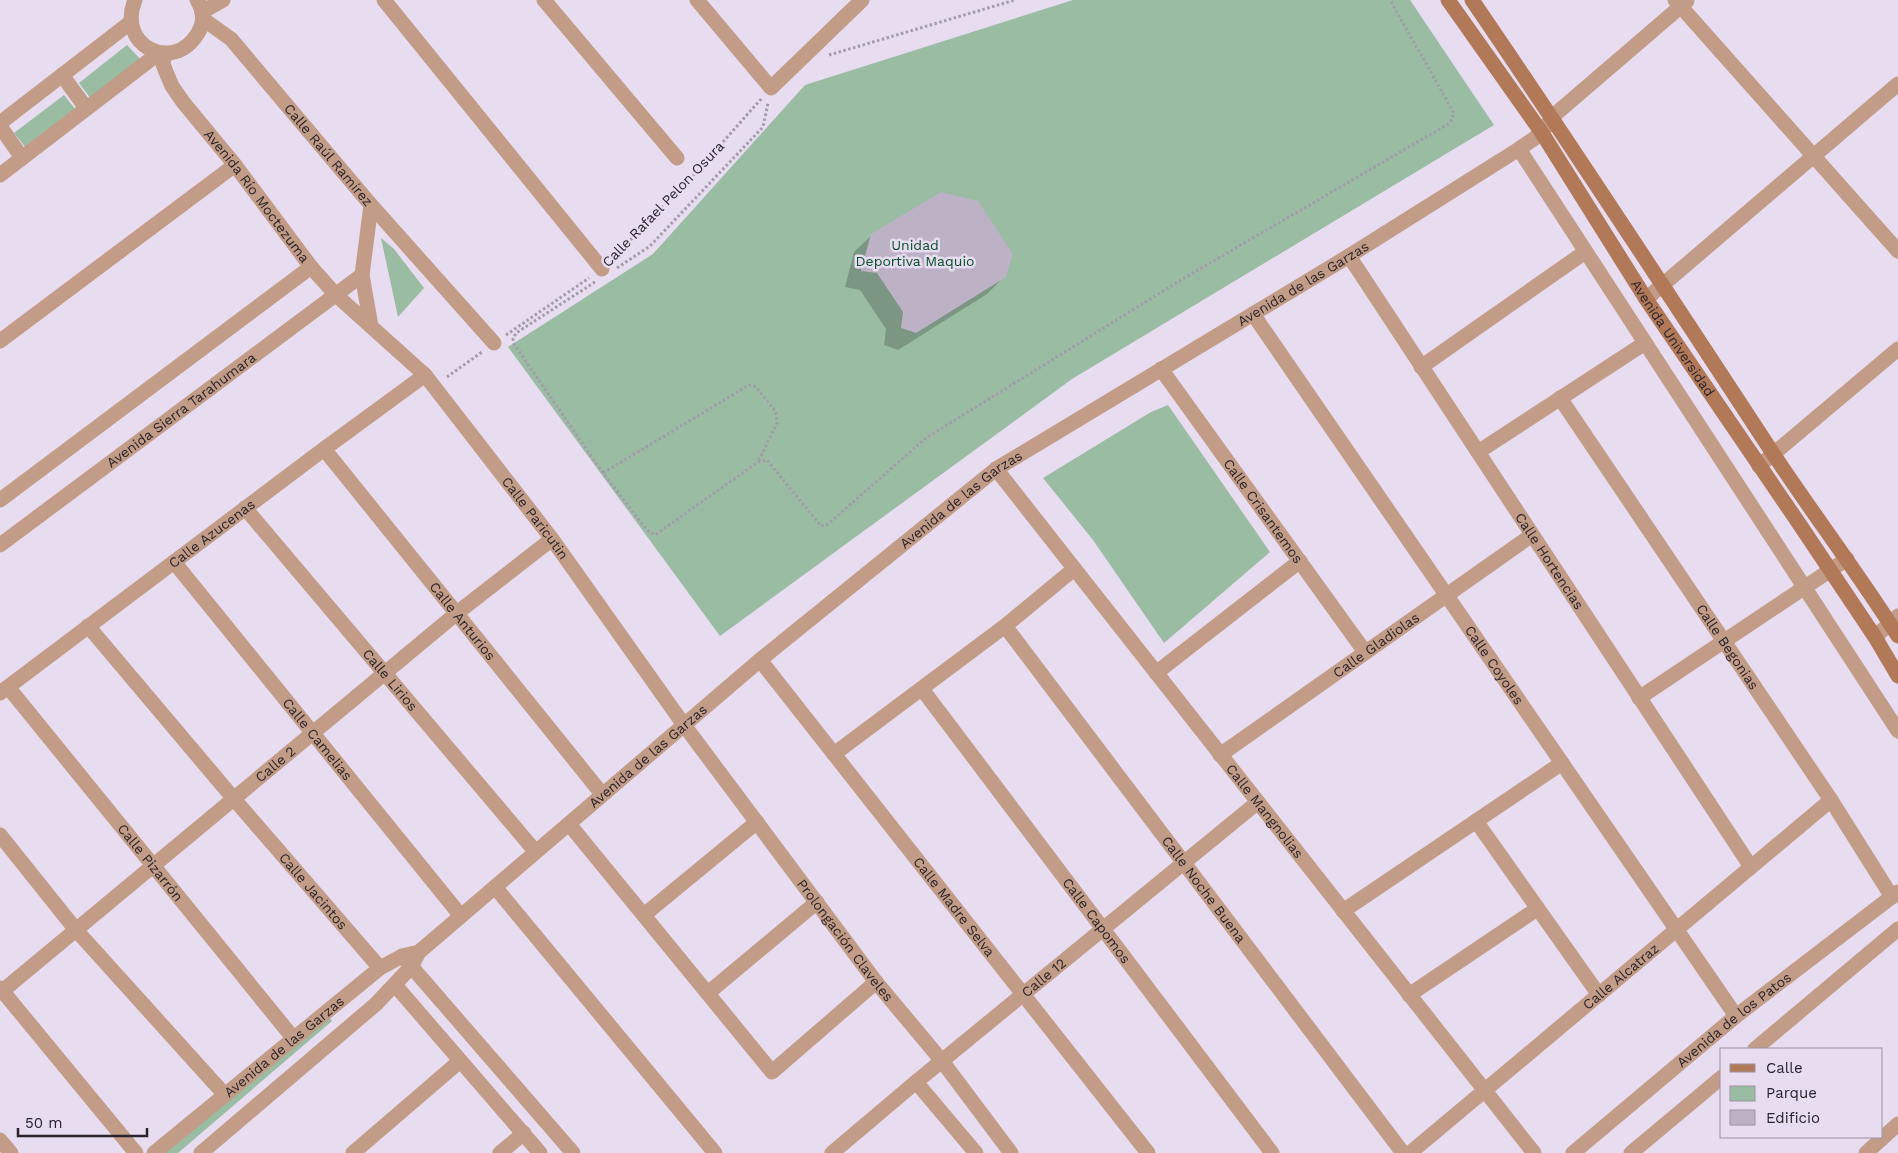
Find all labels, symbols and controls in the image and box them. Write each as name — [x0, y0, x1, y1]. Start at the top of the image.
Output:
street label: Calle Raúl Ramírez — [281, 100, 376, 209]
street label: Avenida Río Moctezuma — [201, 126, 313, 266]
street label: Calle Rafael Pelon Osura — [599, 138, 727, 270]
park label: Unidad Deportiva Maquio — [855, 237, 975, 269]
street label: Avenida de las Garzas — [1235, 238, 1372, 329]
street label: Avenida Universidad — [1628, 277, 1718, 399]
street label: Avenida Sierra Tarahumara — [103, 349, 259, 471]
street label: Avenida de las Garzas — [897, 447, 1025, 552]
street label: Calle Crisantemos — [1220, 456, 1306, 566]
street label: Calle Paricutin — [499, 473, 572, 562]
street label: Calle Azucenas — [165, 496, 258, 571]
street label: Calle Hortencias — [1512, 510, 1587, 612]
street label: Calle Anturios — [426, 579, 499, 663]
street label: Calle Begonias — [1693, 601, 1762, 693]
street label: Calle Gladiolas — [1330, 609, 1422, 681]
street label: Calle Coyoles — [1462, 622, 1527, 707]
street label: Calle Lirios — [360, 645, 421, 714]
street label: Calle Camelias — [279, 695, 356, 784]
street label: Avenida de las Garzas — [585, 701, 710, 811]
street label: Calle 2 — [252, 743, 299, 785]
street label: Calle Mangnolias — [1223, 761, 1307, 861]
street label: Calle Pizarrón — [114, 820, 187, 904]
street label: Calle Noche Buena — [1158, 833, 1249, 946]
street label: Calle Jacintos — [276, 849, 351, 933]
street label: Calle Madre Selva — [910, 854, 998, 960]
street label: Calle Capomos — [1059, 875, 1134, 966]
street label: Prolongación Claveles — [794, 876, 897, 1005]
street label: Calle Alcatraz — [1579, 940, 1662, 1013]
street label: Calle 12 — [1018, 955, 1069, 1000]
street label: Avenida de los Patos — [1673, 969, 1794, 1070]
street label: Avenida de las Garzas — [221, 993, 347, 1100]
legend — [1720, 1048, 1883, 1138]
text: Calle — [1766, 1059, 1803, 1077]
text: Parque — [1766, 1084, 1817, 1102]
scale bar — [18, 1106, 146, 1138]
text: Edificio — [1766, 1109, 1820, 1127]
text: 50 m — [25, 1114, 62, 1132]

